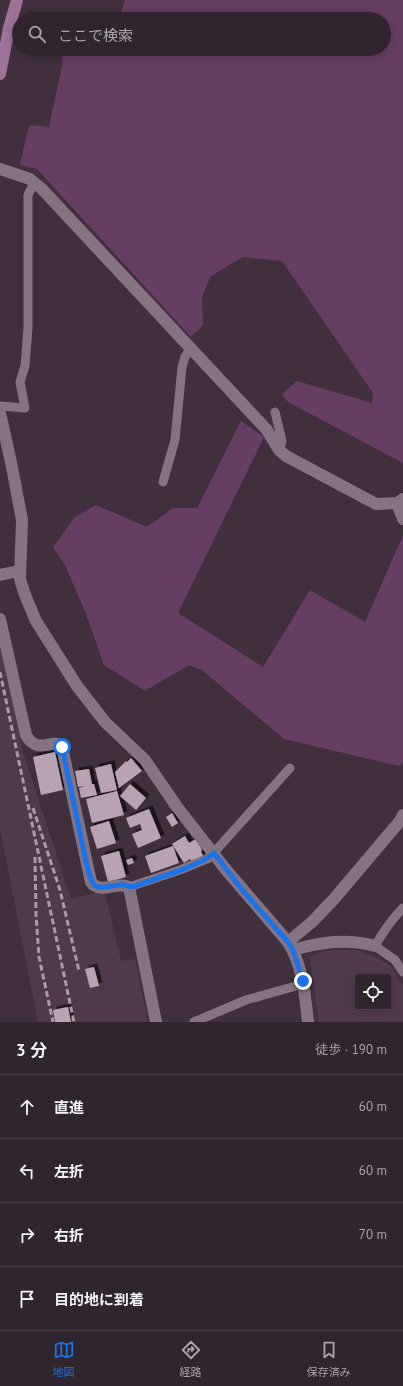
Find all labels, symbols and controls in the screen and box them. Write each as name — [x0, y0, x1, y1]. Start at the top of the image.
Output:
search box — [12, 12, 391, 56]
icon: search — [26, 23, 48, 45]
text: ここで検索 — [58, 26, 133, 45]
route start — [53, 738, 71, 756]
route end — [294, 972, 312, 990]
map controls — [355, 974, 391, 1010]
button: locate — [355, 974, 391, 1010]
text: 3 分 — [16, 1039, 47, 1061]
text: 徒歩 · 190 m — [315, 1041, 387, 1058]
icon: ahead — [16, 1096, 38, 1118]
text: 直進 — [54, 1098, 84, 1117]
text: 60 m — [359, 1098, 387, 1115]
icon: left — [16, 1160, 38, 1182]
text: 左折 — [54, 1162, 84, 1181]
text: 60 m — [359, 1162, 387, 1179]
icon: right — [16, 1224, 38, 1246]
text: 右折 — [54, 1226, 84, 1245]
text: 70 m — [359, 1226, 387, 1243]
icon: arrive — [16, 1288, 38, 1310]
text: 目的地に到着 — [54, 1290, 144, 1309]
tab: 地図 — [53, 1339, 75, 1379]
tab: 経路 — [180, 1339, 202, 1379]
tab: 保存済み — [307, 1339, 351, 1379]

